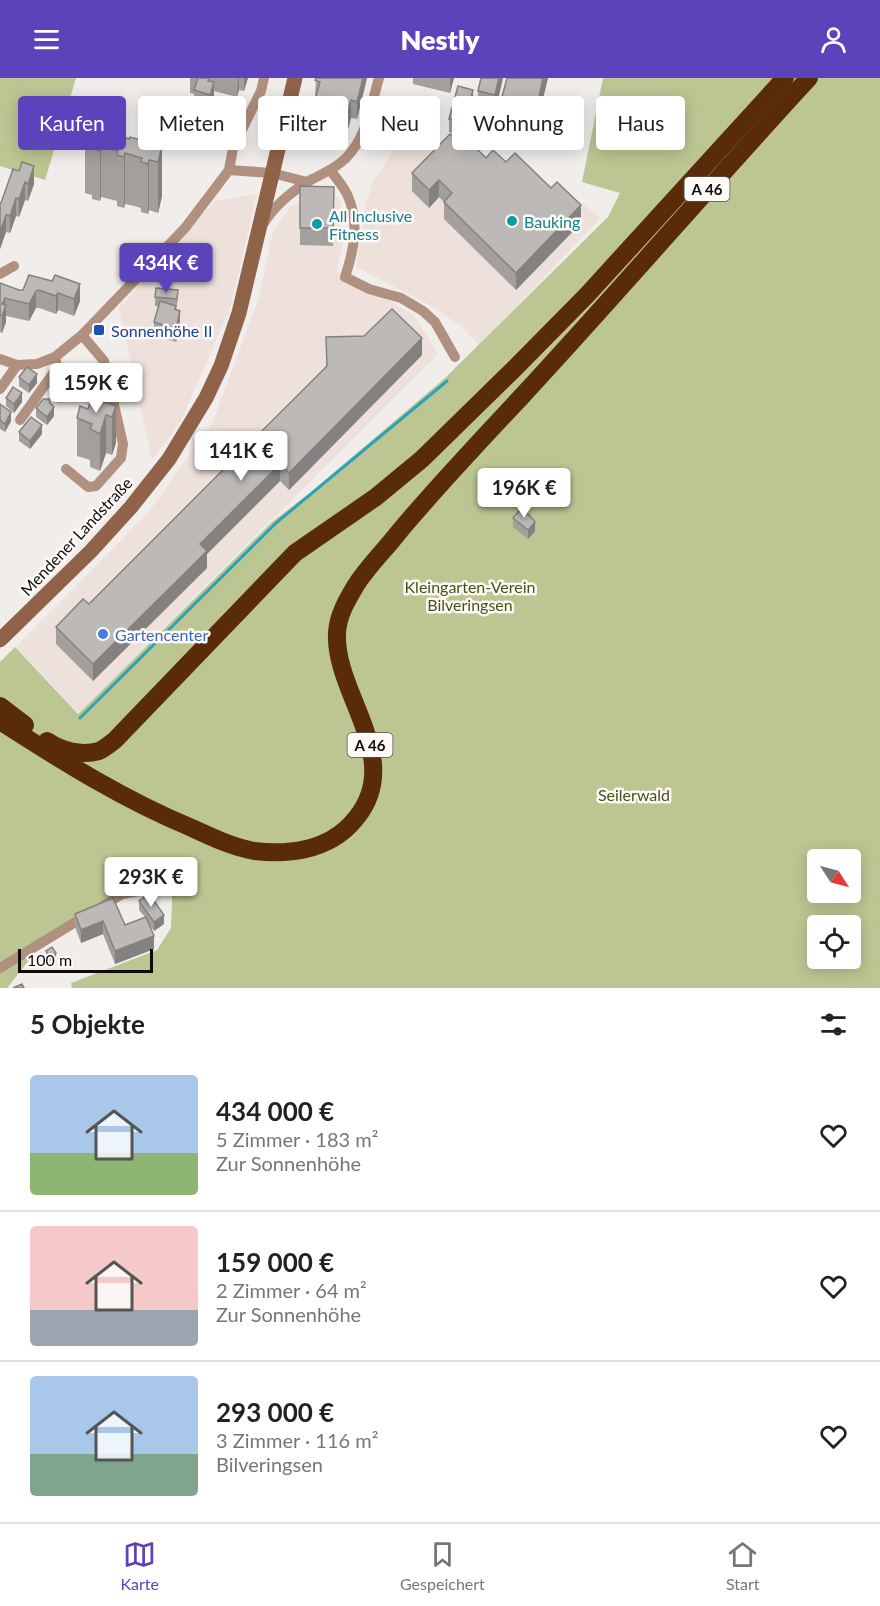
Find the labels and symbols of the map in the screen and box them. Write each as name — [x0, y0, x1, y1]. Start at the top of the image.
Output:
road number: A 46 — [684, 177, 730, 201]
place label: All Inclusive Fitness — [329, 206, 412, 243]
place label: Bauking — [524, 212, 580, 231]
marker: Bauking — [505, 214, 519, 228]
marker: All Inclusive Fitness — [310, 217, 324, 231]
pin: 434K € — [117, 243, 215, 294]
place label: Sonnenhöhe II — [111, 321, 212, 340]
marker: Sonnenhöhe II — [92, 323, 106, 337]
pin: 159K € — [47, 363, 145, 414]
pin: 141K € — [192, 431, 290, 482]
pin: 196K € — [475, 468, 573, 519]
street label: Mendener Landstraße — [16, 473, 136, 599]
park label: Kleingarten-Verein Bilveringsen — [405, 577, 536, 614]
place label: Gartencenter — [115, 625, 208, 644]
marker: Gartencenter — [96, 627, 110, 641]
road number: A 46 — [348, 733, 392, 757]
park label: Seilerwald — [598, 785, 670, 804]
north arrow — [807, 849, 861, 903]
pin: 293K € — [102, 857, 200, 908]
scale bar — [18, 946, 153, 974]

